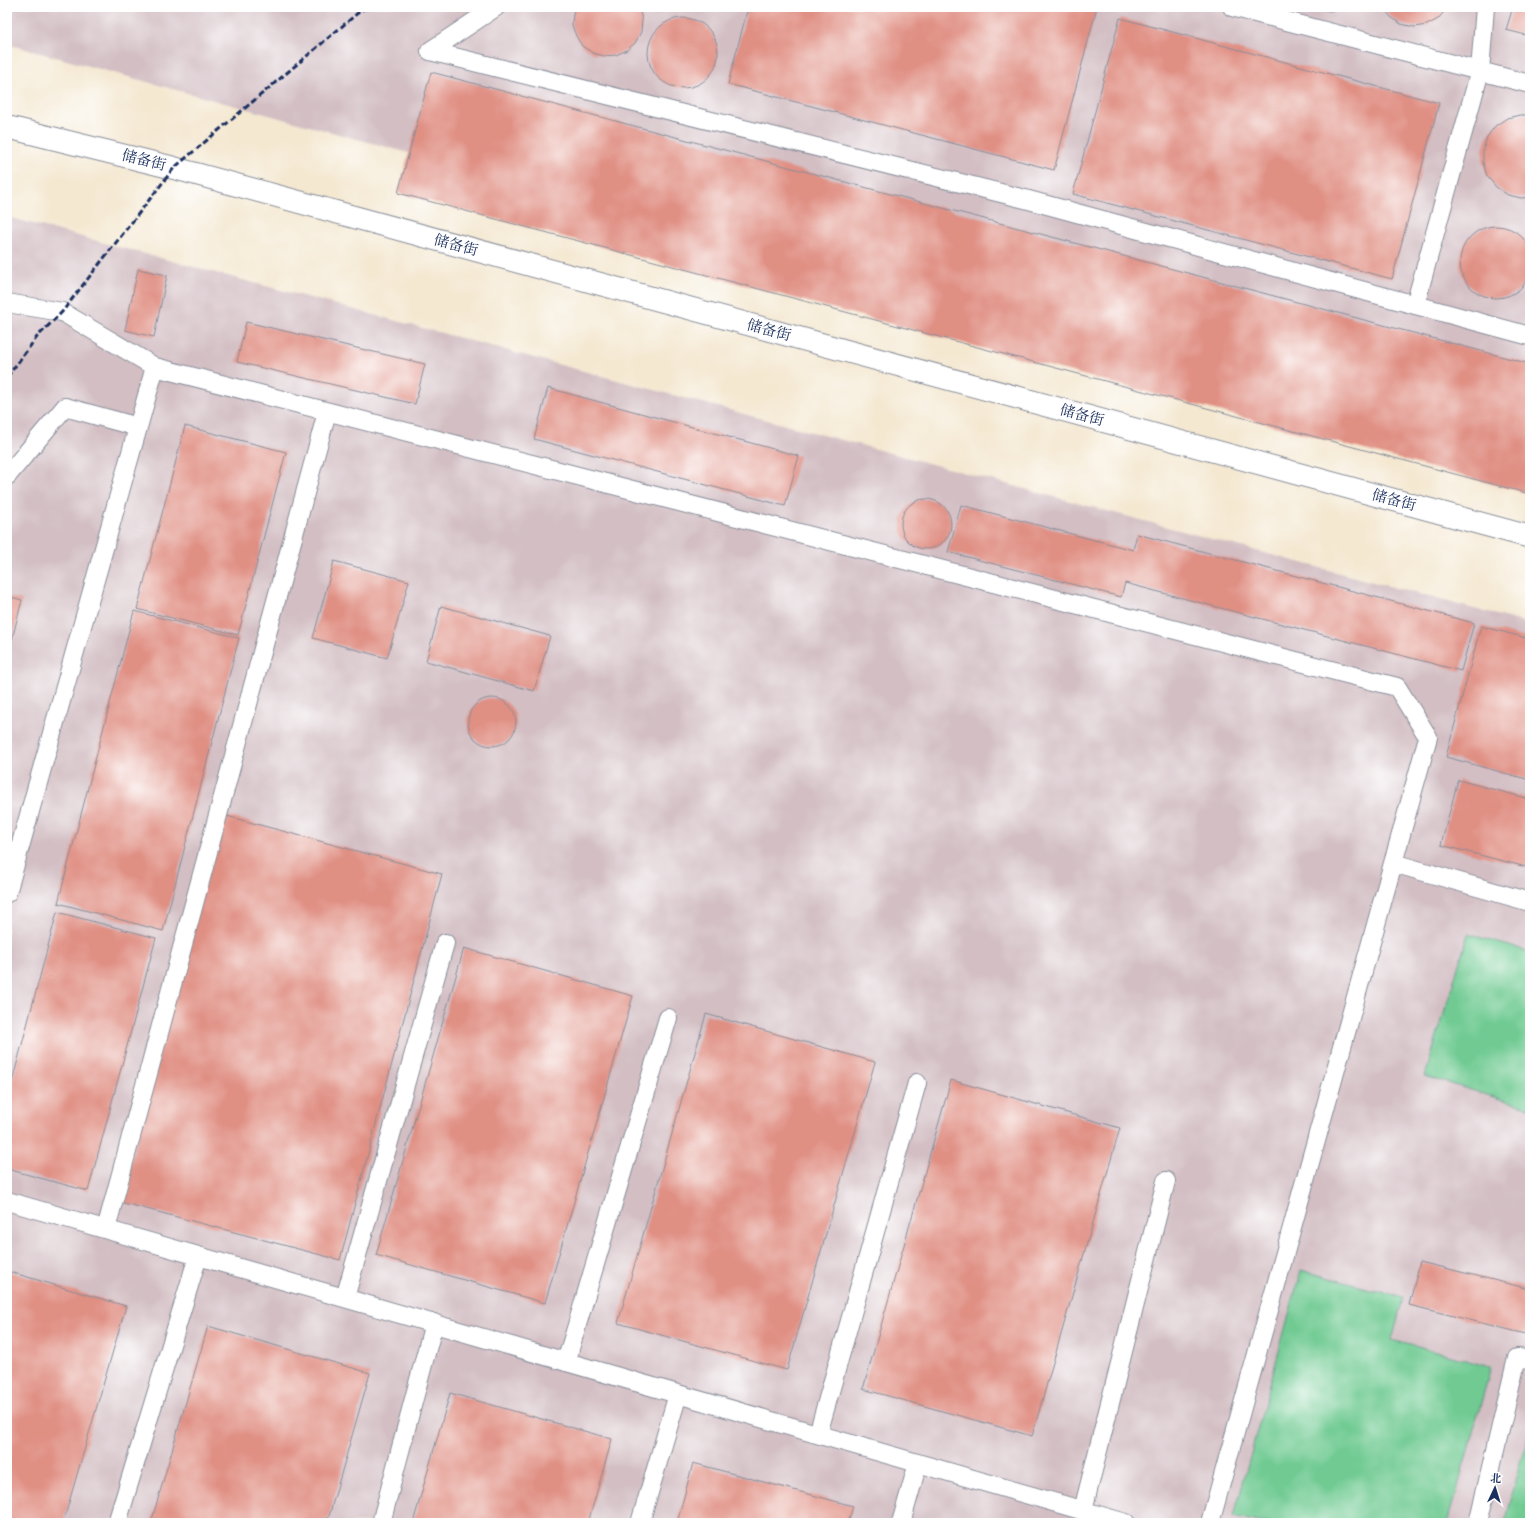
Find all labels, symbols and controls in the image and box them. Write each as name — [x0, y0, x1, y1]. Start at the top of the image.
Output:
street label: 储备街 — [120, 145, 168, 175]
street label: 储备街 — [432, 230, 480, 260]
street label: 储备街 — [745, 315, 793, 345]
street label: 储备街 — [1058, 400, 1106, 430]
street label: 储备街 — [1370, 485, 1418, 515]
north arrow — [1475, 1468, 1515, 1508]
text: 北 — [1490, 1471, 1502, 1486]

